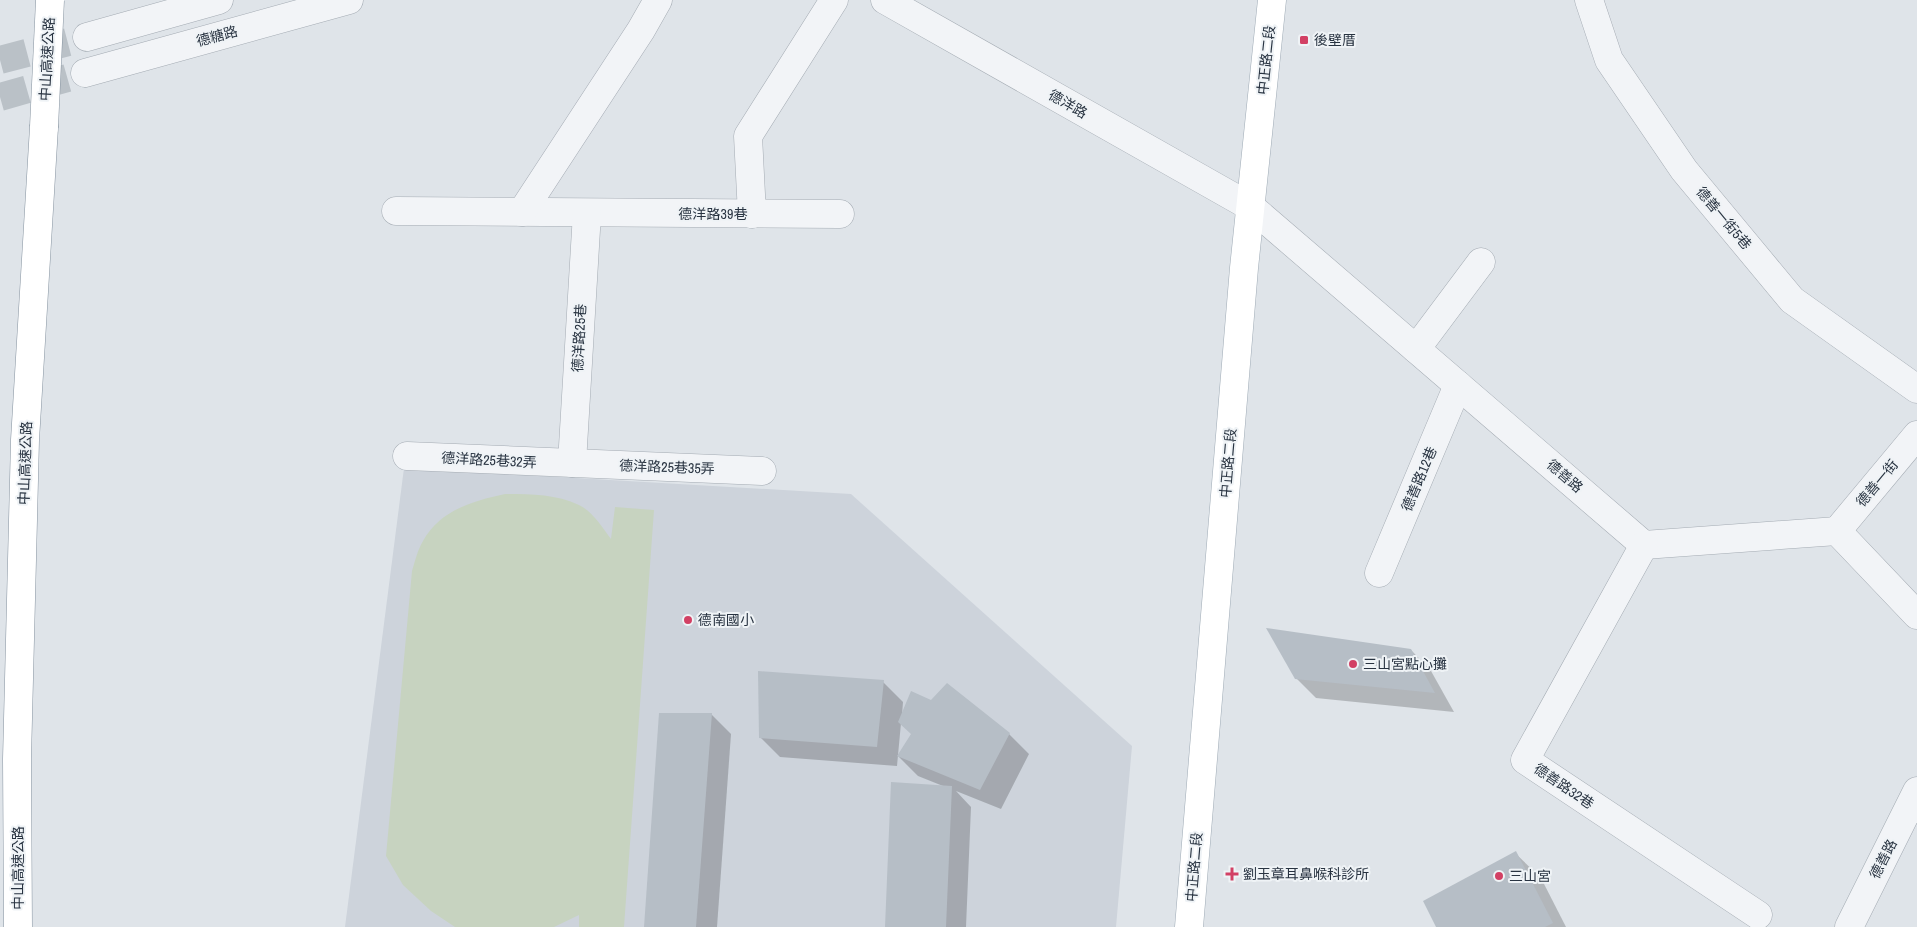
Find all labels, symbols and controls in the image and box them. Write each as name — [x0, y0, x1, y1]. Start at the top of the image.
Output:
street label: 中山高速公路 — [36, 17, 58, 101]
street label: 德糖路 — [194, 22, 240, 50]
street label: 中正路二段 — [1253, 24, 1279, 96]
place label: 後壁厝 — [1314, 31, 1356, 49]
marker: 後壁厝 — [1298, 34, 1310, 46]
street label: 德洋路 — [1045, 86, 1091, 122]
street label: 德善一街5巷 — [1693, 183, 1755, 253]
street label: 德洋路39巷 — [679, 205, 747, 223]
street label: 德洋路25巷 — [568, 303, 590, 373]
street label: 中山高速公路 — [15, 421, 35, 505]
street label: 中正路二段 — [1216, 427, 1240, 499]
street label: 德善路12巷 — [1397, 444, 1441, 514]
street label: 德洋路25巷32弄 — [441, 449, 537, 471]
street label: 德善路 — [1543, 455, 1587, 497]
street label: 德洋路25巷35弄 — [619, 456, 715, 478]
street label: 德善一街 — [1852, 456, 1902, 510]
place label: 德南國小 — [698, 611, 754, 629]
marker: 德南國小 — [682, 614, 694, 626]
place label: 三山宮點心攤 — [1363, 655, 1447, 673]
marker: 三山宮點心攤 — [1347, 658, 1359, 670]
street label: 德善路32巷 — [1530, 759, 1598, 813]
street label: 中山高速公路 — [9, 826, 27, 910]
street label: 中正路二段 — [1182, 831, 1206, 903]
street label: 德善路 — [1865, 836, 1901, 882]
place label: 劉玉章耳鼻喉科診所 — [1243, 865, 1369, 883]
marker: 劉玉章耳鼻喉科診所 — [1225, 867, 1239, 881]
place label: 三山宮 — [1509, 867, 1551, 885]
marker: 三山宮 — [1493, 870, 1505, 882]

